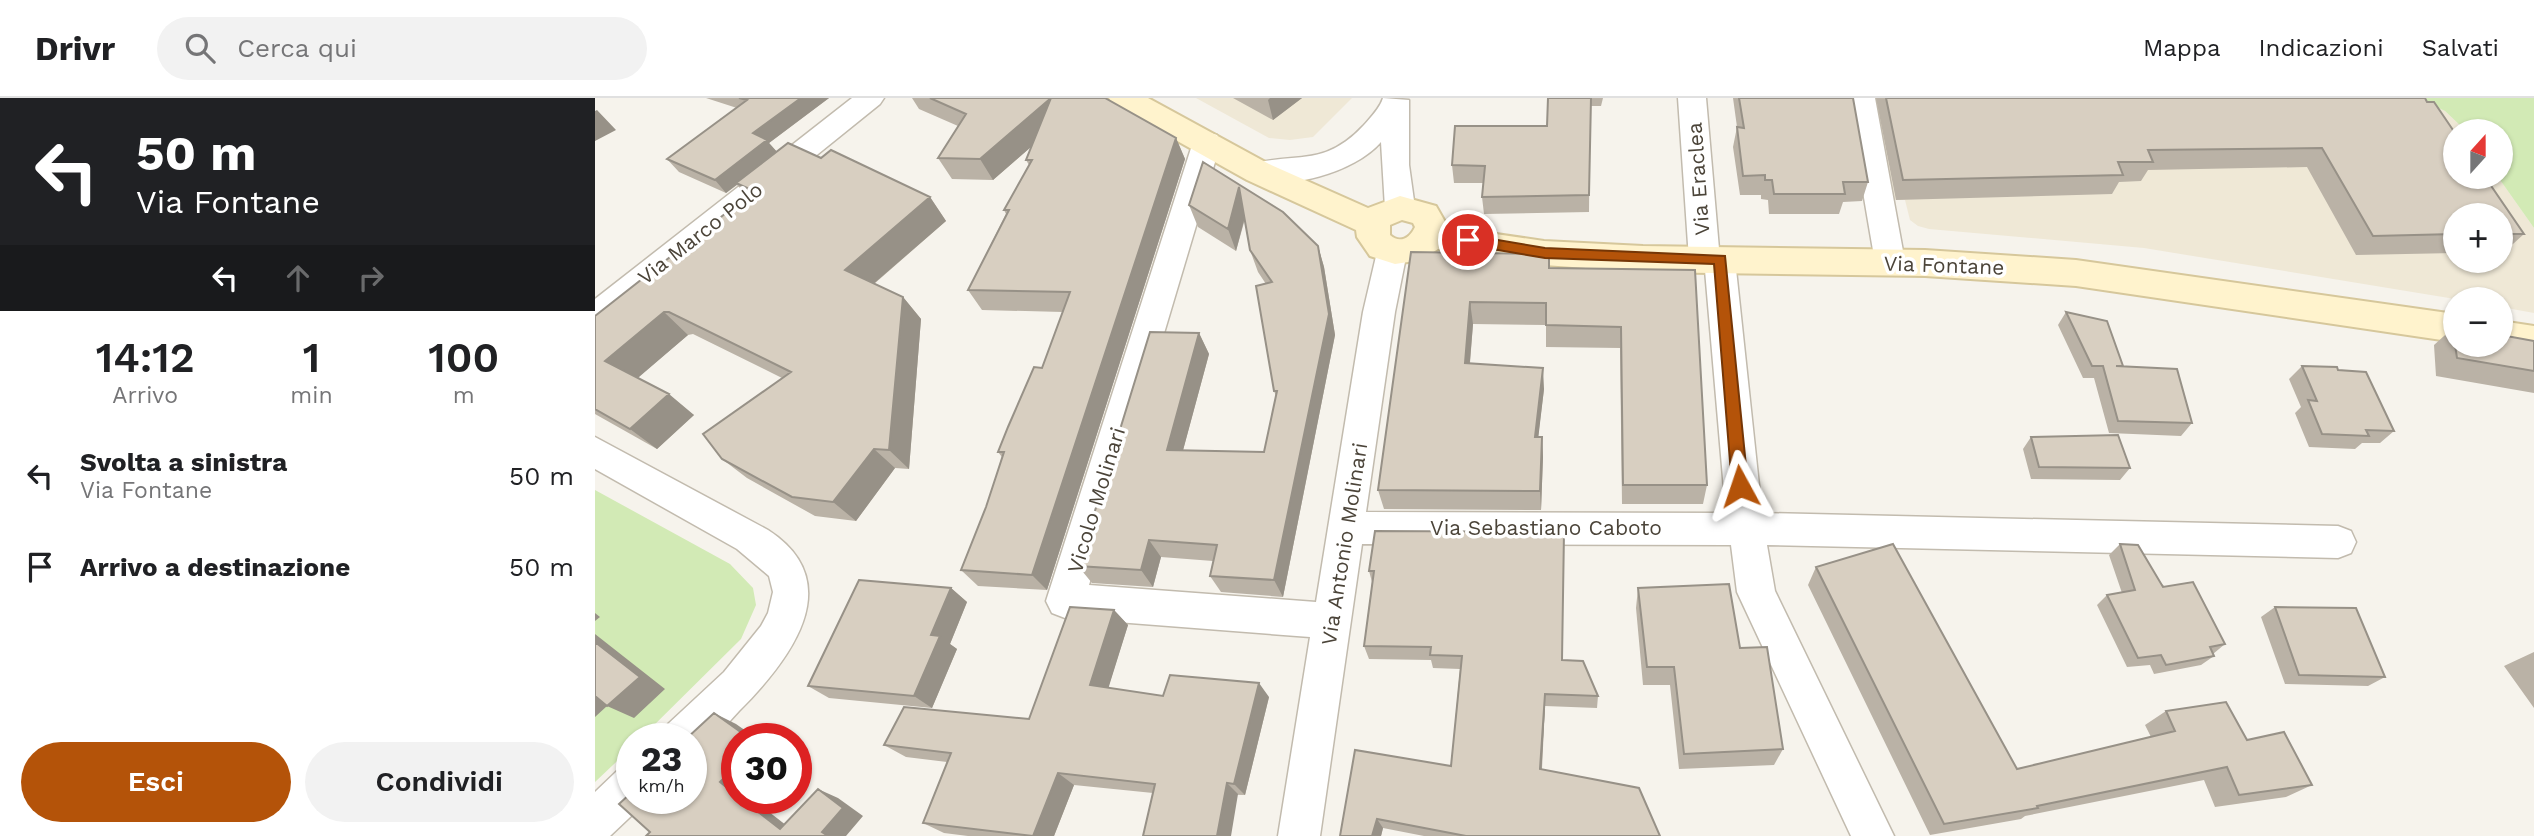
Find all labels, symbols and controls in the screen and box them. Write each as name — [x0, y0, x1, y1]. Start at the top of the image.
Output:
search box — [157, 17, 647, 80]
text: Drivr — [35, 29, 115, 68]
icon: search — [181, 29, 219, 67]
text: Cerca qui — [237, 33, 357, 63]
text: Mappa — [2143, 34, 2221, 62]
text: Indicazioni — [2259, 34, 2384, 62]
text: Salvati — [2422, 34, 2499, 62]
north arrow — [2443, 119, 2513, 189]
map controls — [2443, 119, 2513, 357]
street label: Via Eraclea — [1682, 121, 1714, 236]
text: 50 m — [136, 124, 256, 182]
icon: left — [21, 126, 112, 217]
street label: Via Marco Polo — [633, 177, 767, 289]
text: Via Fontane — [136, 183, 320, 221]
button: + — [2443, 203, 2513, 273]
pin — [1438, 210, 1498, 270]
icon: arrive — [1449, 221, 1487, 259]
street label: Via Fontane — [1883, 250, 2005, 280]
icon: left — [206, 259, 244, 297]
icon: ahead — [279, 259, 317, 297]
icon: right — [352, 259, 390, 297]
button: − — [2443, 287, 2513, 357]
text: 14:12 — [96, 333, 195, 382]
text: 1 — [303, 333, 320, 382]
text: 100 — [428, 333, 499, 382]
text: Arrivo — [112, 382, 178, 409]
text: min — [290, 382, 333, 409]
text: m — [453, 382, 475, 409]
street label: Vicolo Molinari — [1062, 424, 1130, 576]
street label: Via Antonio Molinari — [1316, 441, 1372, 647]
text: Svolta a sinistra — [80, 447, 287, 477]
position arrow — [1703, 449, 1777, 523]
icon: left — [21, 457, 59, 495]
text: 50 m — [509, 461, 574, 491]
text: Via Fontane — [80, 477, 212, 504]
street label: Via Sebastiano Caboto — [1430, 515, 1662, 540]
icon: arrive — [21, 548, 59, 586]
text: Arrivo a destinazione — [80, 552, 350, 582]
text: 50 m — [509, 552, 574, 582]
speed limit sign: 30 — [721, 723, 812, 814]
text: 23 — [641, 738, 682, 780]
button: Esci — [21, 742, 291, 822]
button: Condividi — [305, 742, 574, 822]
text: km/h — [638, 775, 685, 796]

